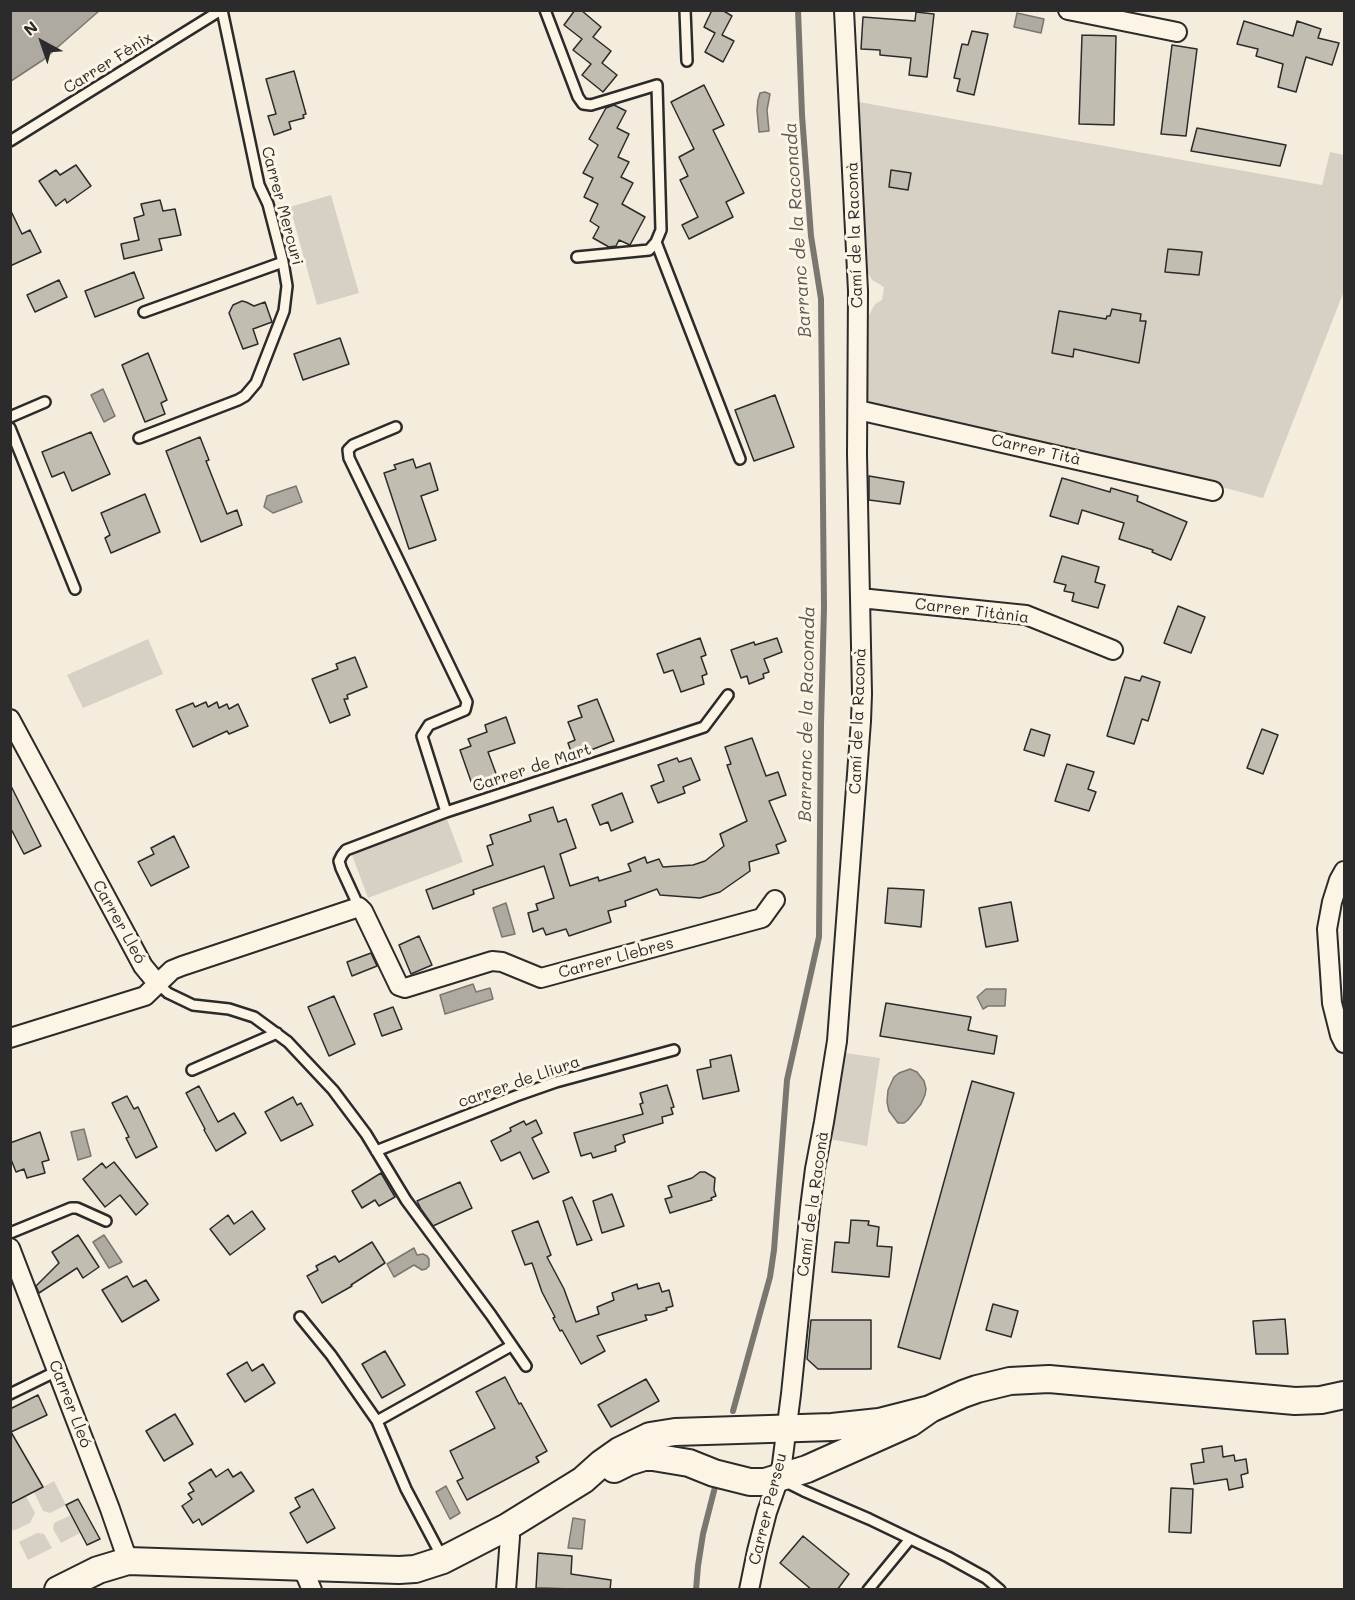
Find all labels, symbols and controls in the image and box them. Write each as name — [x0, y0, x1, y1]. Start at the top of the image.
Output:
north arrow — [12, 12, 72, 72]
text: N — [19, 16, 42, 40]
street label: Carrer Fènix — [60, 28, 156, 98]
water label: Barranc de la Raconada — [780, 122, 816, 338]
street label: Carrer Mercuri — [257, 144, 307, 268]
street label: Camí de la Raconà — [843, 161, 867, 309]
street label: Carrer Tità — [989, 430, 1083, 470]
street label: Carrer Titània — [914, 594, 1030, 628]
water label: Barranc de la Raconada — [794, 606, 820, 822]
street label: Camí de la Raconà — [846, 647, 870, 795]
street label: Carrer de Mart — [470, 740, 594, 796]
street label: Carrer Lleó — [88, 877, 150, 967]
street label: Carrer Llebres — [556, 933, 676, 983]
street label: carrer de Lliura — [455, 1052, 583, 1112]
street label: Camí de la Raconà — [793, 1130, 833, 1278]
street label: Carrer Lleó — [44, 1357, 96, 1451]
street label: Carrer Perseu — [745, 1451, 791, 1567]

